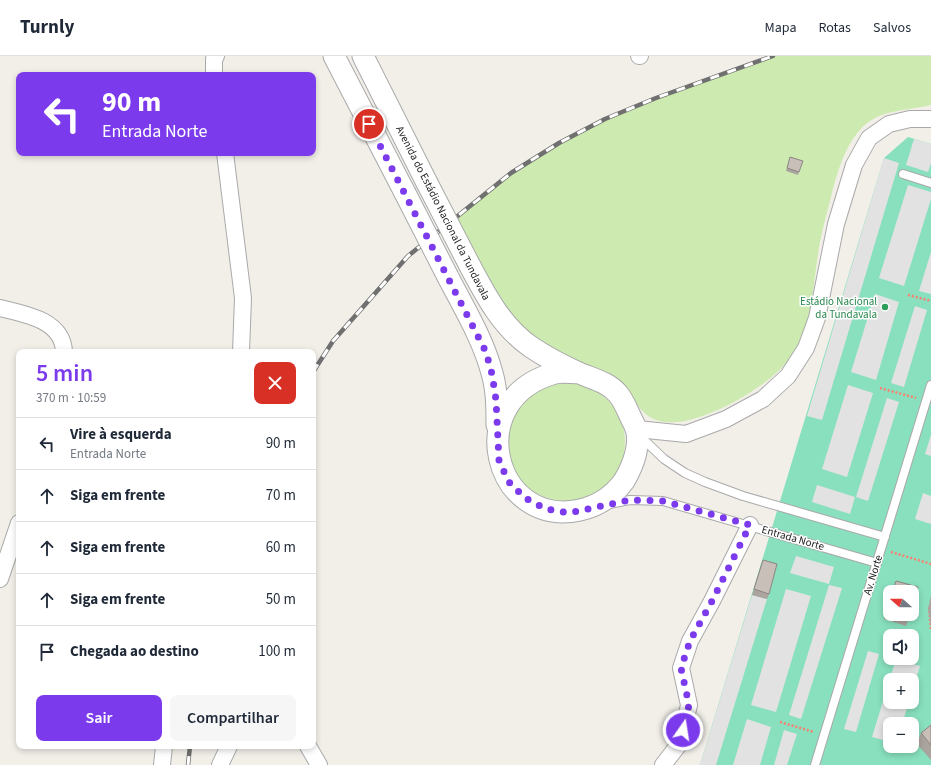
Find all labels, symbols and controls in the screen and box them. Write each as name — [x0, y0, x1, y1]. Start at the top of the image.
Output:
text: Turnly — [20, 14, 74, 41]
text: Mapa — [765, 18, 796, 38]
text: Rotas — [818, 18, 851, 38]
text: Salvos — [873, 18, 911, 38]
text: 90 m — [102, 82, 161, 122]
icon: left — [36, 88, 88, 140]
pin — [352, 107, 386, 141]
icon: arrive — [358, 113, 380, 135]
text: Entrada Norte — [102, 119, 207, 144]
street label: Avenida do Estádio Nacional da Tundavala — [392, 123, 494, 303]
place label: Estádio Nacional da Tundavala — [800, 294, 877, 322]
marker: Estádio Nacional da Tundavala — [880, 302, 890, 312]
text: 5 min — [36, 356, 93, 391]
button: close — [254, 362, 296, 404]
text: 370 m · 10:59 — [36, 389, 106, 407]
text: Vire à esquerda — [70, 424, 172, 445]
icon: left — [36, 433, 58, 455]
text: 90 m — [266, 433, 296, 454]
text: Entrada Norte — [70, 445, 146, 463]
icon: ahead — [36, 485, 58, 507]
text: Siga em frente — [70, 485, 165, 506]
text: 70 m — [266, 485, 296, 506]
street label: Entrada Norte — [760, 522, 827, 554]
icon: ahead — [36, 537, 58, 559]
text: Siga em frente — [70, 537, 165, 558]
text: 60 m — [266, 537, 296, 558]
street label: Av. Norte — [860, 552, 886, 597]
north arrow — [883, 585, 919, 621]
map controls — [883, 585, 919, 753]
icon: ahead — [36, 589, 58, 611]
text: Siga em frente — [70, 589, 165, 610]
text: 50 m — [266, 589, 296, 610]
button: sound — [883, 629, 919, 665]
icon: arrive — [36, 641, 58, 663]
text: Chegada ao destino — [70, 641, 199, 662]
text: 100 m — [258, 641, 296, 662]
button: + — [883, 673, 919, 709]
button: Sair — [36, 695, 162, 741]
button: Compartilhar — [170, 695, 296, 741]
position arrow — [662, 709, 704, 751]
button: − — [883, 717, 919, 753]

